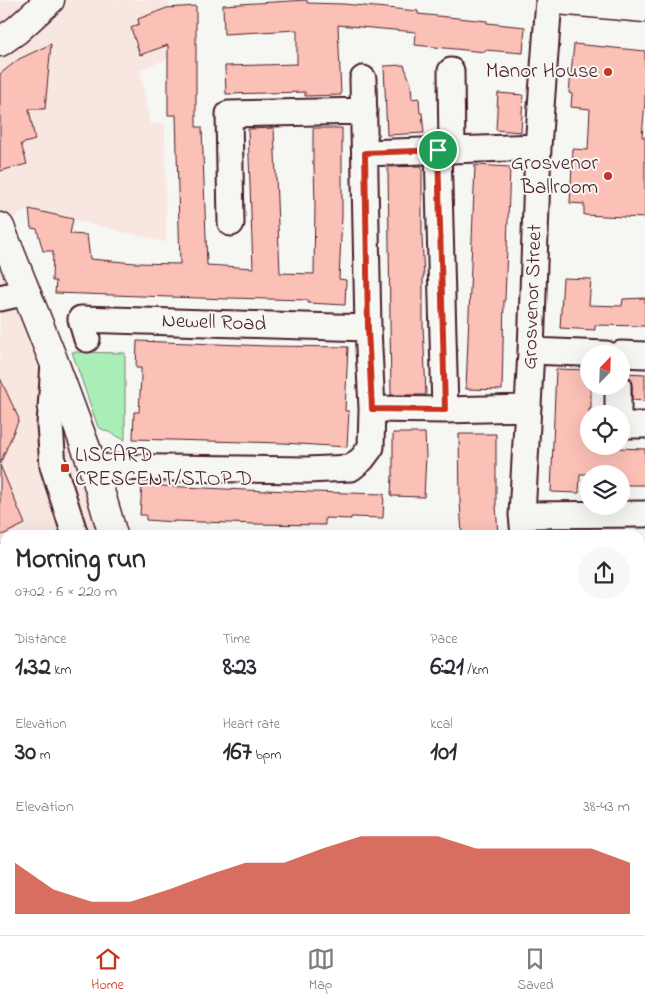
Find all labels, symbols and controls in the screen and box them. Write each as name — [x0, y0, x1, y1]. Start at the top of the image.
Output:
place label: Manor House — [486, 57, 599, 87]
marker: Manor House — [602, 66, 614, 78]
pin — [417, 129, 459, 171]
icon: arrive — [424, 136, 452, 164]
place label: Grosvenor Ballroom — [511, 149, 598, 203]
marker: Grosvenor Ballroom — [602, 170, 614, 182]
street label: Grosvenor Street — [515, 224, 551, 370]
street label: Newell Road — [161, 306, 267, 340]
north arrow — [580, 345, 630, 395]
map controls — [580, 345, 630, 515]
button: locate — [580, 405, 630, 455]
place label: LISCARD CRESCENT/STOP D — [75, 441, 252, 495]
marker: LISCARD CRESCENT/STOP D — [59, 462, 71, 474]
button: layers — [580, 465, 630, 515]
text: Morning run — [15, 540, 146, 581]
button: share — [578, 547, 630, 599]
text: 07:02 · 6 × 220 m — [15, 580, 117, 604]
text: Distance — [15, 629, 67, 650]
text: Time — [223, 629, 250, 650]
text: Pace — [430, 629, 458, 650]
text: 1.32 — [15, 650, 51, 686]
text: 8:23 — [223, 650, 257, 686]
text: 6:21 — [430, 650, 464, 686]
text: km — [51, 660, 71, 681]
text: /km — [464, 660, 489, 681]
text: Elevation — [15, 714, 66, 735]
text: Heart rate — [223, 714, 280, 735]
text: kcal — [430, 714, 453, 735]
text: 30 — [15, 735, 36, 771]
text: 167 — [223, 735, 252, 771]
text: 101 — [430, 735, 457, 771]
text: m — [36, 745, 51, 766]
text: bpm — [252, 745, 281, 766]
text: Elevation — [15, 795, 74, 819]
text: 38–43 m — [583, 795, 630, 819]
tab: Home — [91, 945, 124, 996]
tab: Map — [307, 945, 335, 996]
tab: Saved — [517, 945, 554, 996]

